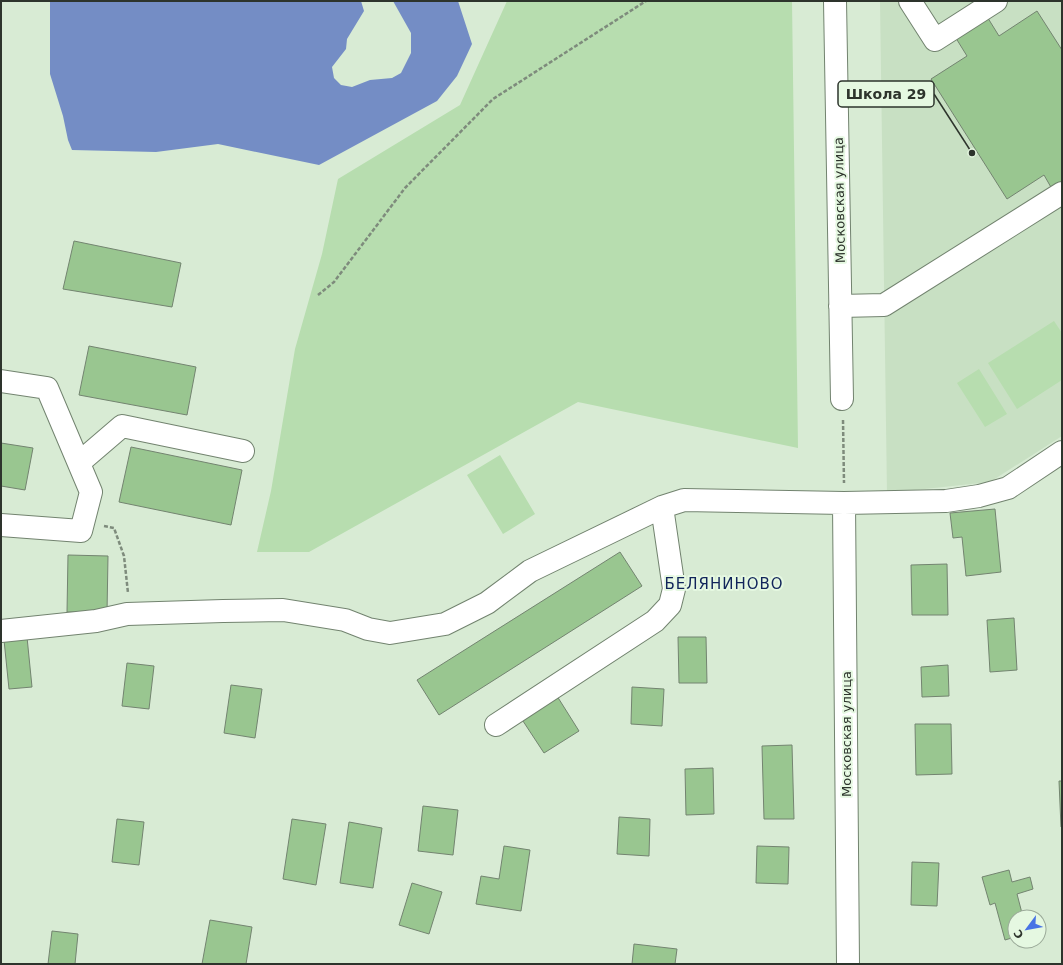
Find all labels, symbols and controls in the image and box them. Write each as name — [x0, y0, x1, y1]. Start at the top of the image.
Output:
callout: Школа 29 — [838, 81, 934, 107]
text: Школа 29 — [846, 86, 926, 102]
street label: Московская улица — [831, 137, 848, 263]
district label: БЕЛЯНИНОВО — [664, 575, 784, 593]
street label: Московская улица — [839, 671, 854, 797]
north arrow — [1007, 909, 1047, 949]
text: С — [1011, 927, 1027, 941]

